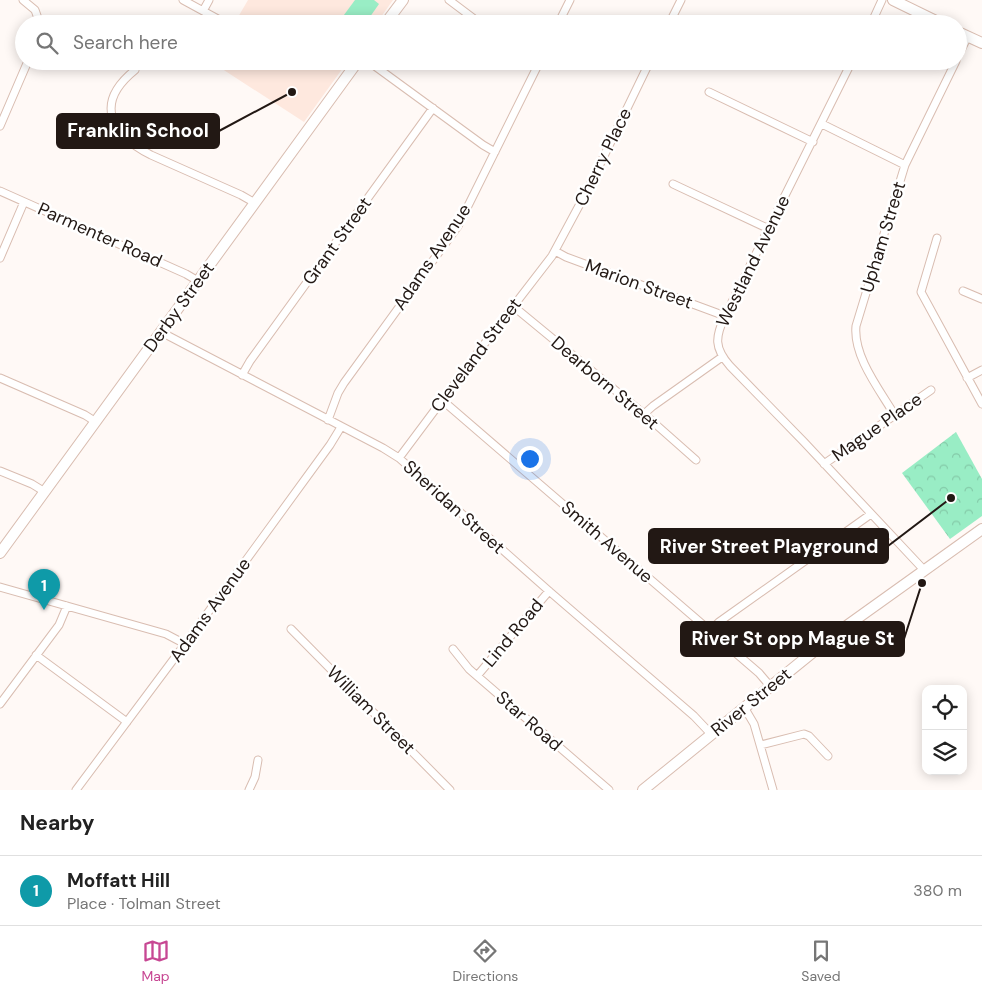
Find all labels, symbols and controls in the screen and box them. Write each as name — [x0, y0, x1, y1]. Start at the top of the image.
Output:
search box — [15, 15, 967, 70]
icon: search — [33, 29, 61, 57]
text: Search here — [73, 30, 178, 55]
street label: Cherry Place — [569, 104, 637, 210]
callout: Franklin School — [57, 114, 219, 148]
text: Franklin School — [67, 118, 209, 143]
street label: Upham Street — [855, 178, 911, 296]
street label: Westland Avenue — [711, 191, 795, 331]
street label: Grant Street — [297, 192, 377, 290]
street label: Parmenter Road — [34, 197, 166, 273]
street label: Adams Avenue — [387, 199, 477, 315]
street label: Marion Street — [582, 253, 696, 315]
street label: Derby Street — [138, 257, 220, 357]
street label: Cleveland Street — [425, 293, 527, 417]
street label: Dearborn Street — [546, 331, 664, 435]
street label: Mague Place — [827, 387, 927, 467]
your location — [517, 446, 543, 472]
street label: Sheridan Street — [398, 455, 510, 559]
street label: Smith Avenue — [556, 495, 658, 589]
callout: River Street Playground — [649, 529, 888, 563]
text: River Street Playground — [660, 534, 878, 559]
street label: Adams Avenue — [164, 553, 256, 667]
pin: 1 — [28, 569, 60, 610]
street label: Lind Road — [477, 594, 549, 672]
callout: River St opp Mague St — [681, 622, 904, 656]
text: River St opp Mague St — [692, 626, 894, 651]
street label: William Street — [322, 661, 420, 759]
street label: River Street — [706, 662, 796, 742]
street label: Star Road — [491, 685, 567, 757]
map controls — [922, 685, 967, 775]
button: locate — [922, 685, 967, 730]
button: layers — [922, 730, 967, 775]
text: Nearby — [20, 809, 94, 837]
text: Moffatt Hill — [67, 868, 170, 893]
text: 1 — [33, 880, 39, 901]
text: 380 m — [913, 880, 962, 901]
text: Place · Tolman Street — [67, 893, 221, 914]
tab: Map — [141, 937, 170, 985]
tab: Directions — [453, 937, 518, 985]
tab: Saved — [801, 937, 841, 985]

